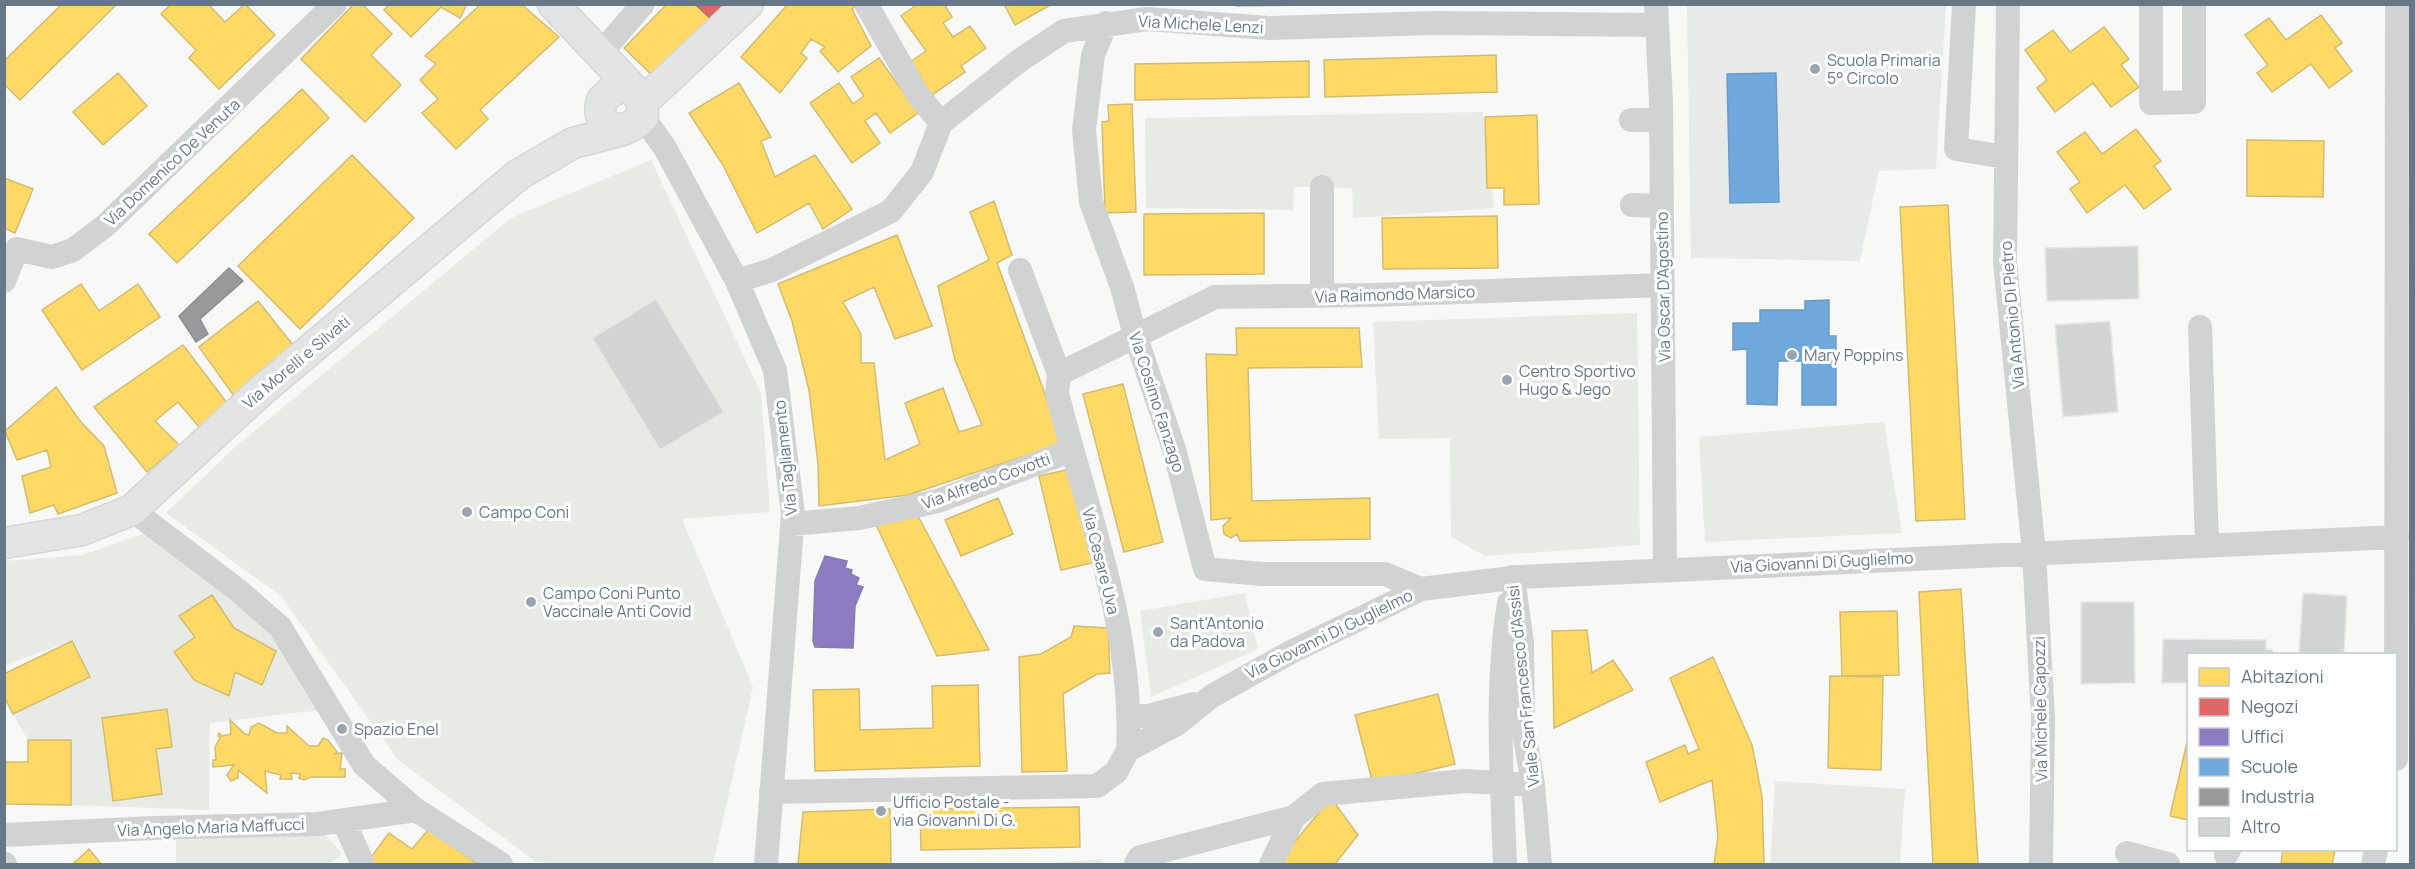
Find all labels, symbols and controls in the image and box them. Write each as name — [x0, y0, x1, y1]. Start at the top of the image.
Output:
street label: Via Michele Lenzi — [1138, 10, 1264, 38]
place label: Scuola Primaria 5° Circolo — [1827, 49, 1941, 89]
marker: Scuola Primaria 5° Circolo — [1808, 62, 1822, 76]
street label: Via Domenico De Venuta — [99, 93, 245, 231]
street label: Via Oscar D'Agostino — [1651, 212, 1675, 362]
street label: Via Antonio Di Pietro — [1995, 240, 2029, 390]
street label: Via Raimondo Marsico — [1314, 280, 1476, 308]
street label: Via Morelli e Silvati — [238, 311, 354, 413]
street label: Via Cosimo Fanzago — [1124, 329, 1190, 475]
place label: Mary Poppins — [1804, 344, 1903, 366]
marker: Mary Poppins — [1785, 348, 1799, 362]
place label: Centro Sportivo Hugo & Jego — [1519, 360, 1636, 400]
marker: Centro Sportivo Hugo & Jego — [1500, 373, 1514, 387]
street label: Via Tagliamento — [768, 399, 802, 517]
street label: Via Alfredo Covotti — [919, 448, 1053, 514]
place label: Campo Coni — [479, 501, 569, 523]
marker: Campo Coni — [460, 505, 474, 519]
street label: Via Cesare Uva — [1077, 505, 1125, 617]
street label: Via Giovanni Di Guglielmo — [1730, 546, 1914, 578]
place label: Campo Coni Punto Vaccinale Anti Covid — [543, 582, 691, 622]
street label: Via Giovanni Di Guglielmo — [1242, 584, 1416, 684]
street label: Viale San Francesco d'Assisi — [1501, 584, 1545, 788]
marker: Campo Coni Punto Vaccinale Anti Covid — [524, 595, 538, 609]
place label: Sant'Antonio da Padova — [1170, 612, 1264, 652]
marker: Sant'Antonio da Padova — [1151, 625, 1165, 639]
street label: Via Michele Capozzi — [2028, 636, 2052, 782]
legend — [2187, 653, 2397, 851]
text: Abitazioni — [2241, 664, 2324, 688]
text: Negozi — [2241, 694, 2299, 718]
place label: Spazio Enel — [354, 718, 439, 740]
marker: Spazio Enel — [335, 722, 349, 736]
text: Uffici — [2241, 724, 2284, 748]
text: Scuole — [2241, 754, 2298, 778]
text: Industria — [2241, 784, 2315, 808]
place label: Ufficio Postale - via Giovanni Di G. — [893, 791, 1016, 831]
marker: Ufficio Postale - via Giovanni Di G. — [874, 804, 888, 818]
street label: Via Angelo Maria Maffucci — [117, 813, 305, 841]
text: Altro — [2241, 814, 2281, 838]

